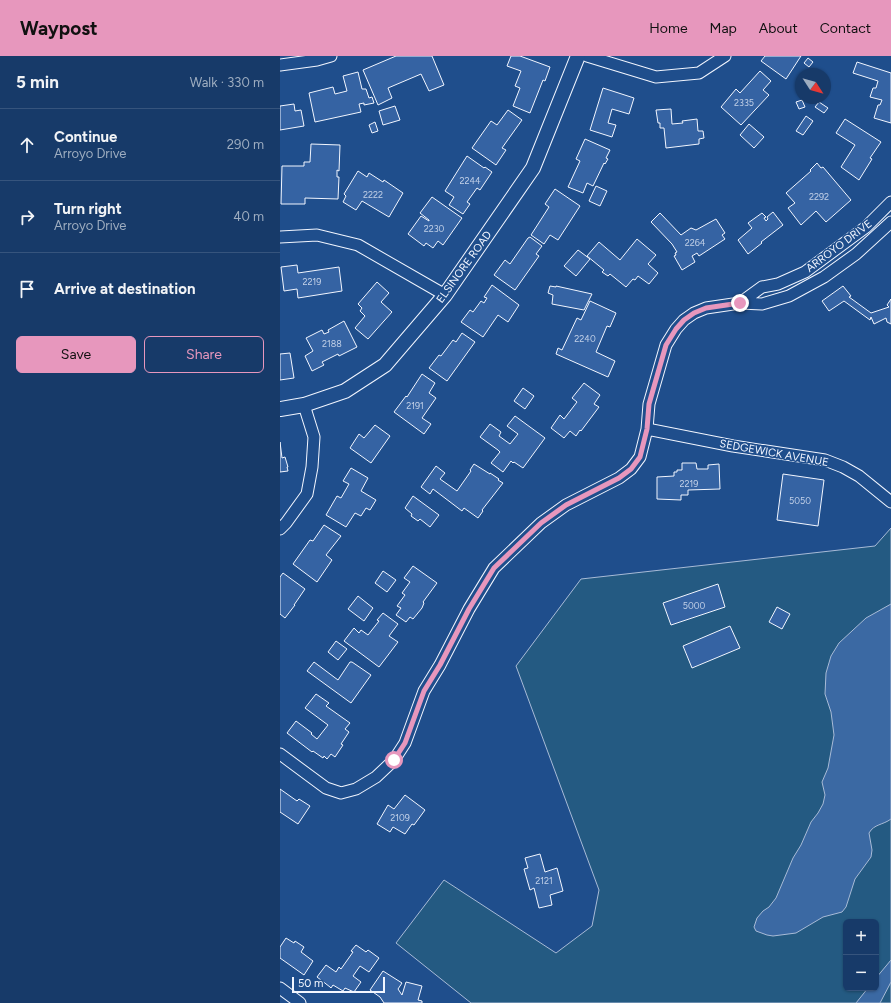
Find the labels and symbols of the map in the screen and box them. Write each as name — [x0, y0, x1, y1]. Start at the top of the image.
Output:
north arrow — [795, 68, 831, 104]
house number: 2335 — [734, 97, 754, 108]
house number: 2244 — [459, 175, 481, 186]
house number: 2222 — [363, 189, 383, 200]
house number: 2292 — [809, 191, 829, 202]
street label: ARROYO DRIVE — [803, 217, 875, 275]
house number: 2230 — [424, 223, 445, 234]
street label: ELSINORE ROAD — [434, 228, 495, 305]
house number: 2264 — [685, 237, 706, 248]
house number: 2219 — [303, 276, 321, 287]
route end — [731, 294, 749, 312]
house number: 2240 — [574, 333, 596, 344]
house number: 2188 — [322, 338, 342, 349]
house number: 2191 — [406, 400, 424, 411]
street label: SEDGEWICK AVENUE — [718, 437, 830, 469]
house number: 2219 — [680, 478, 698, 489]
house number: 5050 — [789, 495, 811, 506]
house number: 5000 — [683, 600, 705, 611]
route start — [385, 751, 403, 769]
house number: 2109 — [390, 812, 410, 823]
house number: 2121 — [535, 875, 553, 886]
scale bar — [292, 975, 385, 994]

